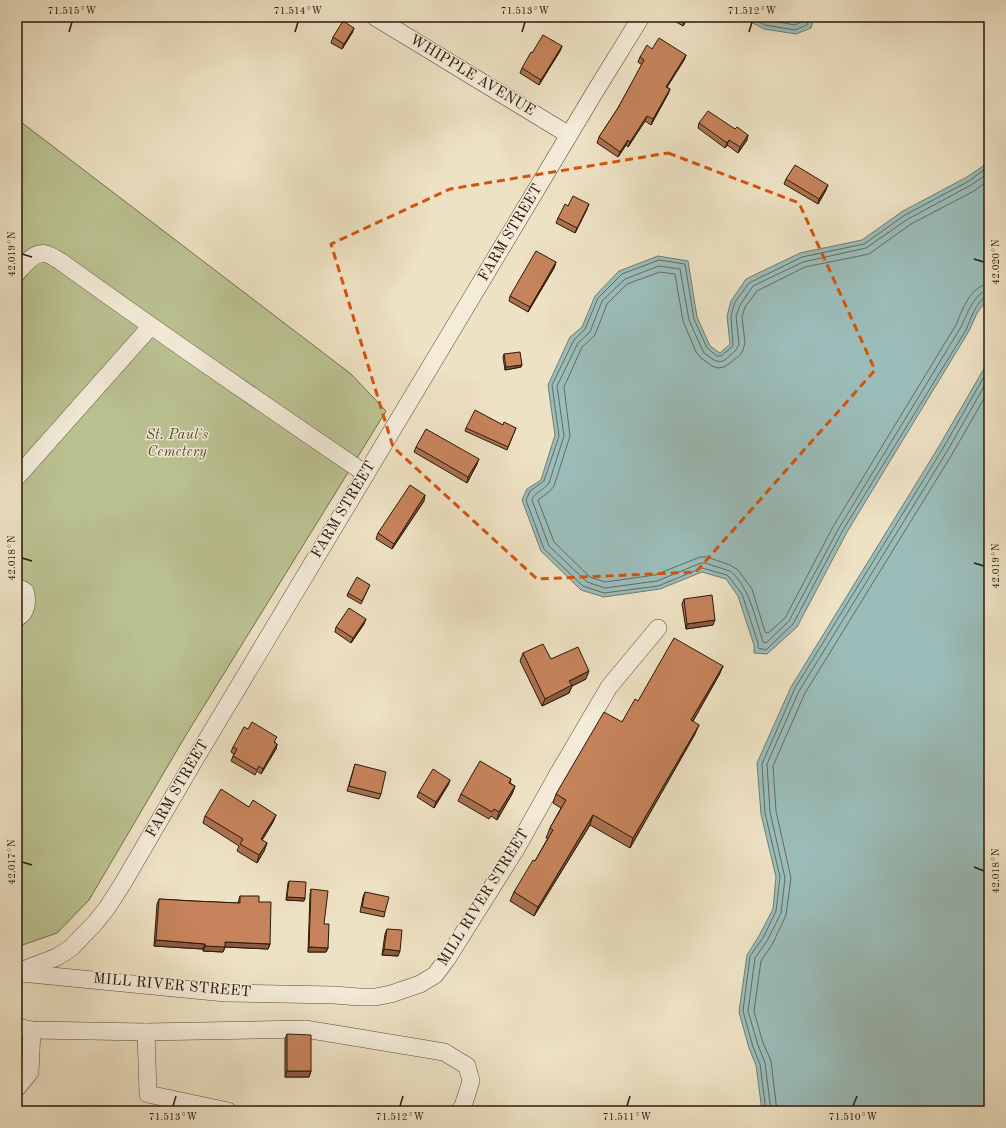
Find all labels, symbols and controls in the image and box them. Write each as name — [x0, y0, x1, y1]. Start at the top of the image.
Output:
text: 71.515°W — [48, 6, 96, 16]
text: 71.514°W — [274, 6, 322, 16]
text: 71.513°W — [501, 6, 549, 16]
text: 71.512°W — [728, 6, 776, 16]
street label: WHIPPLE AVENUE — [407, 33, 537, 119]
street label: FARM STREET — [476, 182, 546, 284]
text: 42.019°N — [7, 231, 17, 277]
text: 42.020°N — [991, 239, 1001, 285]
park label: St. Paul's Cemetery — [146, 428, 208, 460]
street label: FARM STREET — [309, 459, 379, 561]
text: 42.018°N — [7, 535, 17, 581]
text: 42.019°N — [991, 543, 1001, 589]
street label: FARM STREET — [144, 738, 212, 840]
street label: MILL RIVER STREET — [436, 827, 532, 969]
text: 42.017°N — [7, 839, 17, 885]
text: 42.018°N — [991, 848, 1001, 894]
street label: MILL RIVER STREET — [92, 972, 252, 1000]
text: 71.513°W — [149, 1112, 197, 1122]
text: 71.512°W — [376, 1112, 424, 1122]
text: 71.511°W — [603, 1112, 651, 1122]
text: 71.510°W — [829, 1112, 877, 1122]

